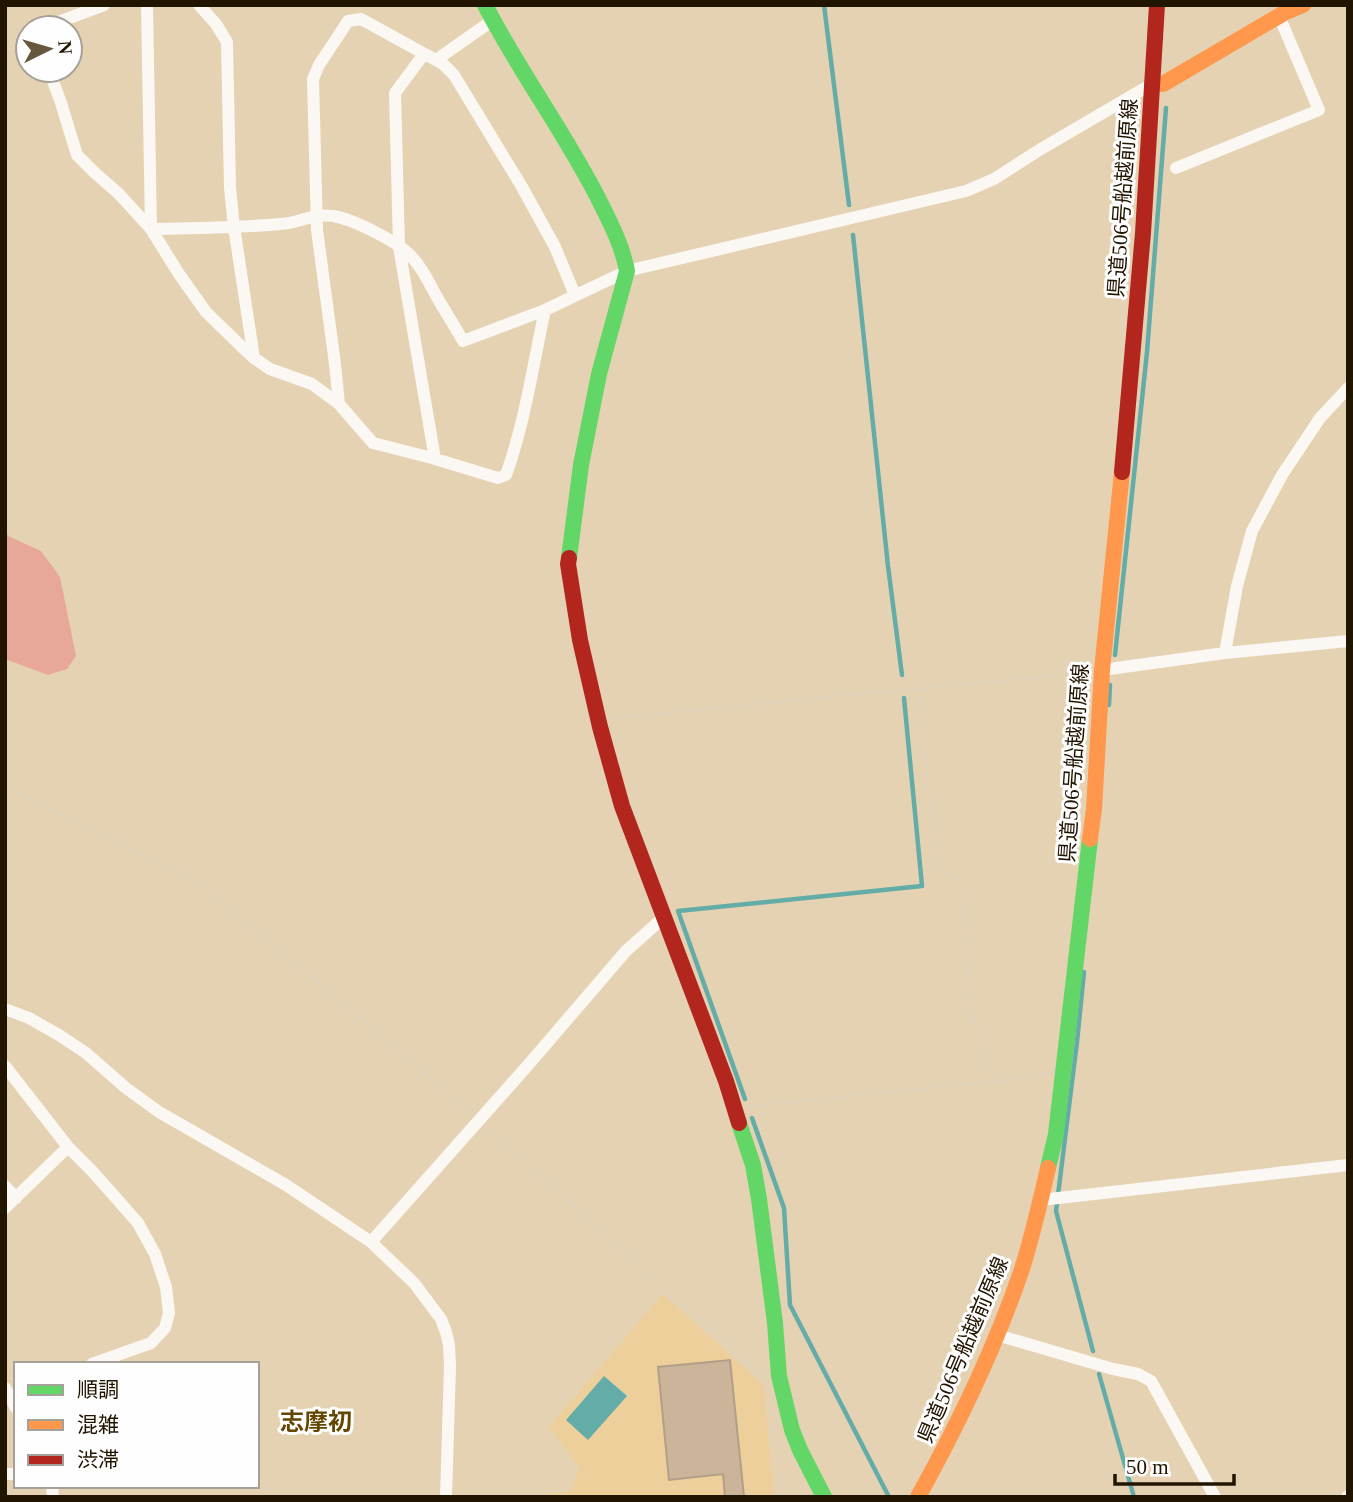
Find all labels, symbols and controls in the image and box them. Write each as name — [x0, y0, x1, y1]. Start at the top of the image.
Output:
north arrow — [14, 14, 84, 84]
text: N — [54, 40, 77, 56]
street label: 県道506号船越前原線 — [1104, 98, 1142, 298]
street label: 県道506号船越前原線 — [1055, 663, 1093, 863]
street label: 県道506号船越前原線 — [913, 1253, 1013, 1447]
legend — [14, 1362, 259, 1488]
text: 順調 — [77, 1378, 119, 1402]
district label: 志摩初 — [280, 1409, 352, 1435]
text: 混雑 — [77, 1413, 119, 1437]
scale bar — [1115, 1442, 1234, 1486]
text: 渋滞 — [77, 1448, 119, 1472]
text: 50 m — [1126, 1455, 1169, 1479]

